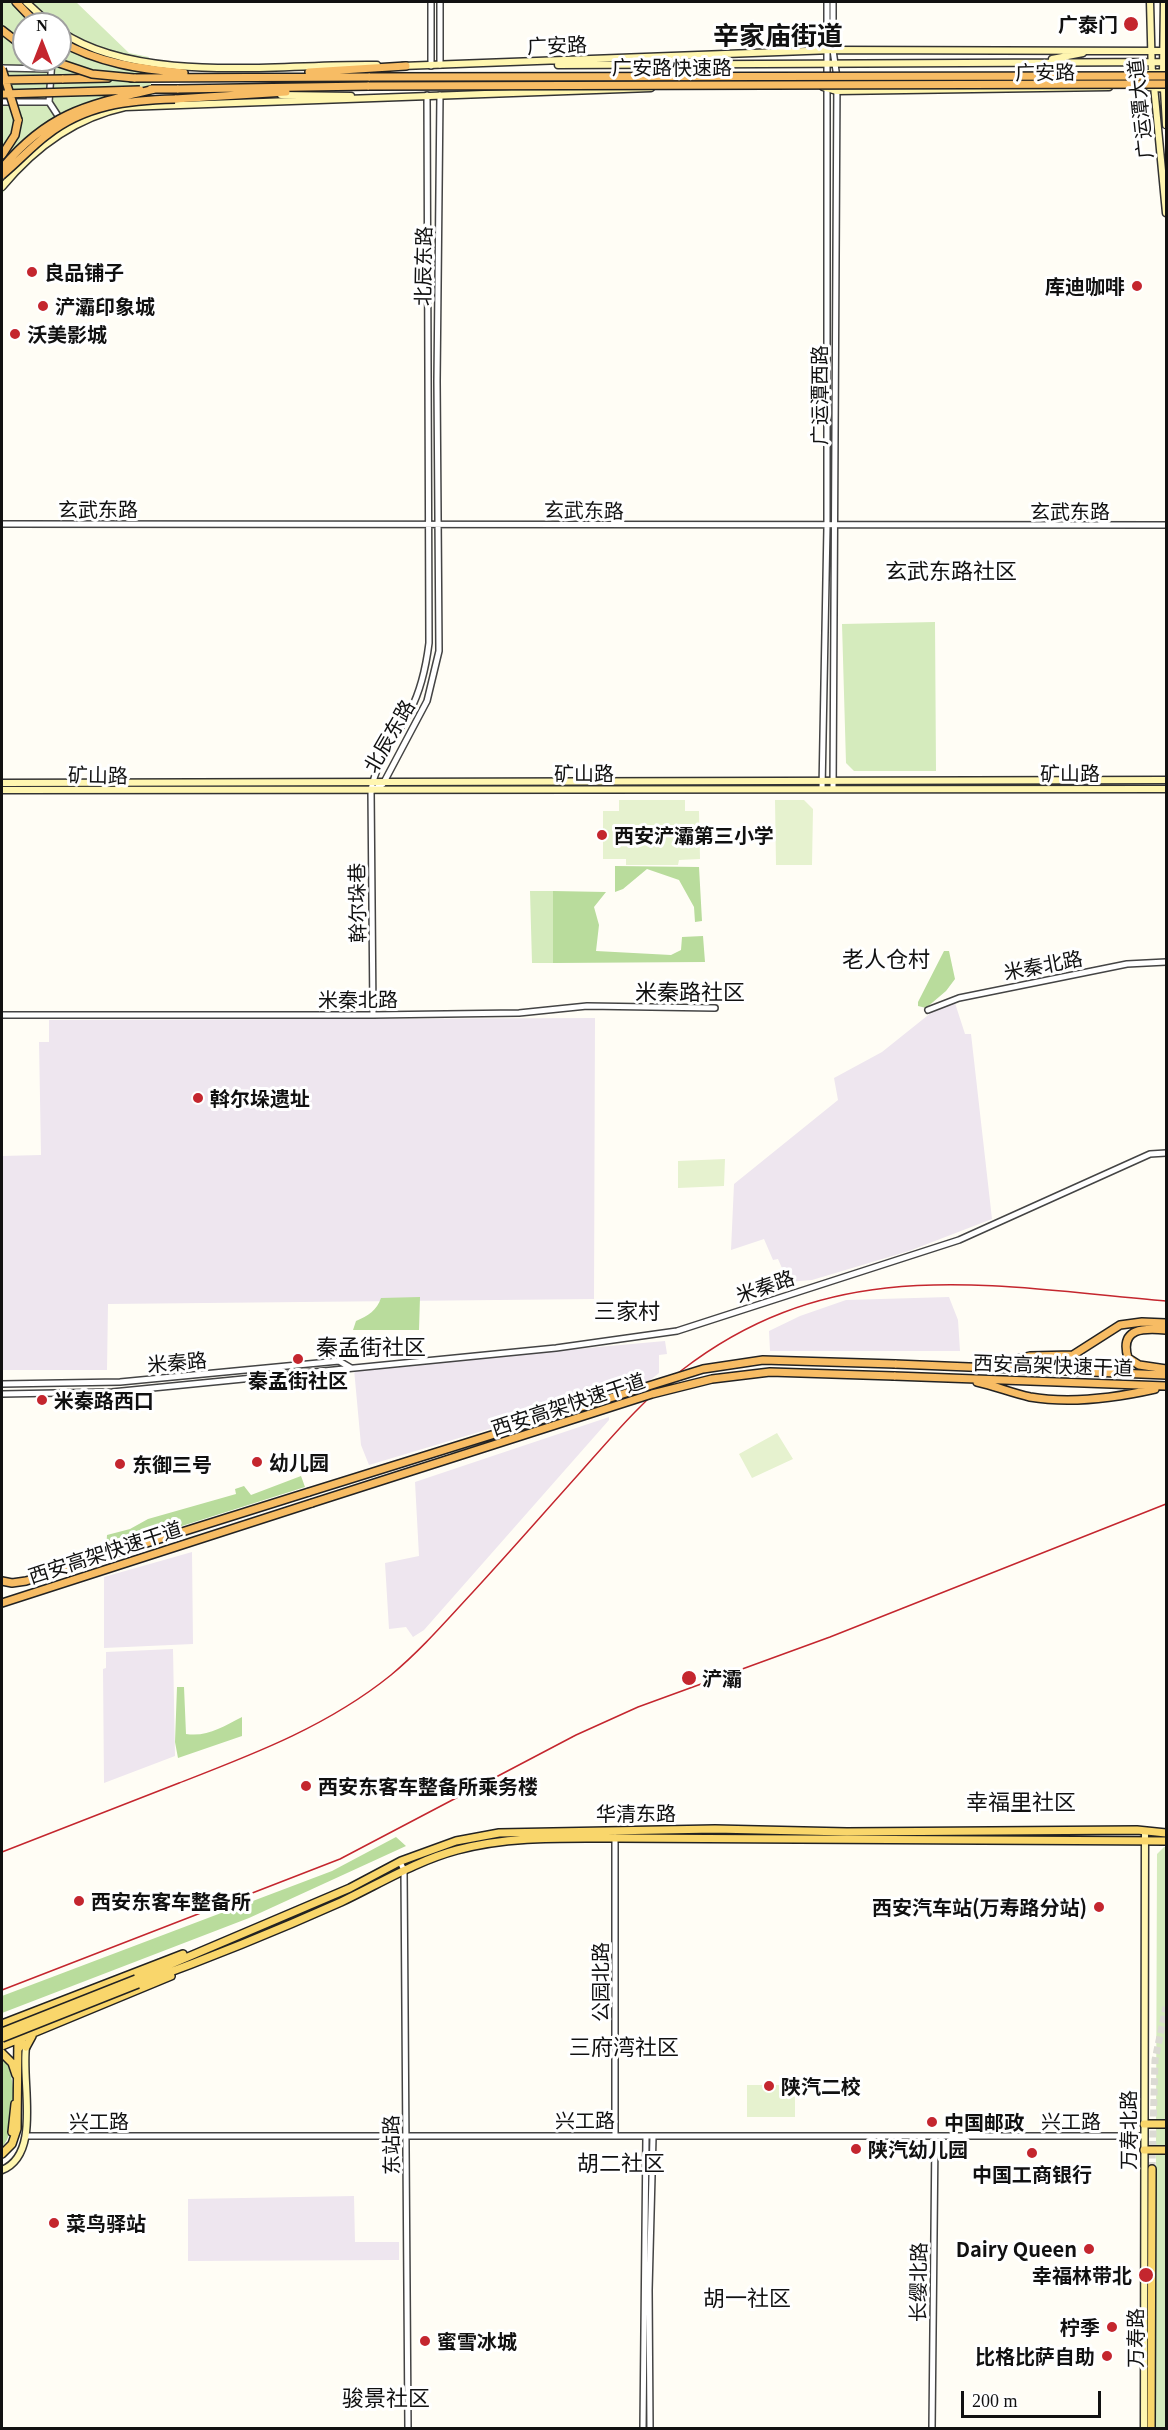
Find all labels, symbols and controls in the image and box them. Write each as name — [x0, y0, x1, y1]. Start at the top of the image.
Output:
north arrow — [12, 12, 72, 72]
place label: 广泰门 — [1058, 12, 1118, 36]
marker: 广泰门 — [1122, 15, 1140, 33]
text: N — [36, 17, 48, 34]
district label: 辛家庙街道 — [713, 19, 843, 51]
street label: 广安路 — [527, 32, 587, 58]
street label: 广安路快速路 — [612, 55, 732, 79]
street label: 广运潭大道 — [1123, 58, 1157, 160]
street label: 广安路 — [1015, 59, 1075, 85]
street label: 北辰东路 — [410, 226, 436, 306]
place label: 良品铺子 — [44, 260, 124, 284]
marker: 良品铺子 — [25, 265, 39, 279]
place label: 库迪咖啡 — [1045, 274, 1125, 298]
marker: 库迪咖啡 — [1130, 279, 1144, 293]
place label: 浐灞印象城 — [55, 294, 155, 318]
marker: 浐灞印象城 — [36, 299, 50, 313]
place label: 沃美影城 — [27, 322, 107, 346]
marker: 沃美影城 — [8, 327, 22, 341]
street label: 广运潭西路 — [807, 345, 831, 445]
street label: 玄武东路 — [58, 497, 138, 521]
street label: 玄武东路 — [544, 497, 624, 523]
street label: 玄武东路 — [1030, 499, 1110, 523]
district label: 玄武东路社区 — [885, 558, 1017, 584]
street label: 北辰东路 — [359, 695, 419, 777]
street label: 矿山路 — [554, 761, 614, 785]
street label: 矿山路 — [1040, 761, 1100, 785]
street label: 矿山路 — [68, 762, 128, 788]
place label: 西安浐灞第三小学 — [614, 823, 774, 847]
marker: 西安浐灞第三小学 — [595, 828, 609, 842]
street label: 幹尔垛巷 — [344, 863, 370, 943]
district label: 老人仓村 — [842, 946, 930, 972]
street label: 米秦北路 — [1001, 946, 1085, 984]
district label: 米秦路社区 — [635, 979, 745, 1005]
street label: 米秦北路 — [318, 987, 398, 1011]
place label: 斡尔垛遗址 — [210, 1086, 310, 1110]
marker: 斡尔垛遗址 — [191, 1091, 205, 1105]
street label: 米秦路 — [733, 1265, 797, 1307]
district label: 三家村 — [594, 1298, 660, 1324]
district label: 秦孟街社区 — [316, 1334, 426, 1360]
street label: 米秦路 — [146, 1347, 208, 1377]
street label: 西安高架快速干道 — [973, 1350, 1133, 1380]
marker: 秦孟街社区 — [291, 1352, 305, 1366]
place label: 秦孟街社区 — [248, 1368, 348, 1392]
street label: 西安高架快速干道 — [488, 1368, 648, 1440]
place label: 米秦路西口 — [54, 1388, 154, 1412]
marker: 米秦路西口 — [35, 1393, 49, 1407]
place label: 幼儿园 — [269, 1450, 329, 1474]
place label: 东御三号 — [132, 1452, 212, 1476]
marker: 幼儿园 — [250, 1455, 264, 1469]
marker: 东御三号 — [113, 1457, 127, 1471]
street label: 西安高架快速干道 — [25, 1516, 185, 1588]
place label: 浐灞 — [702, 1666, 742, 1690]
marker: 浐灞 — [680, 1669, 698, 1687]
place label: 西安东客车整备所乘务楼 — [318, 1774, 538, 1798]
marker: 西安东客车整备所乘务楼 — [299, 1779, 313, 1793]
district label: 幸福里社区 — [966, 1789, 1076, 1815]
street label: 华清东路 — [596, 1801, 676, 1825]
place label: 西安东客车整备所 — [91, 1889, 251, 1913]
marker: 西安东客车整备所 — [72, 1894, 86, 1908]
place label: 西安汽车站(万寿路分站) — [872, 1895, 1087, 1919]
marker: 西安汽车站(万寿路分站) — [1092, 1900, 1106, 1914]
street label: 公园北路 — [588, 1942, 612, 2022]
district label: 三府湾社区 — [569, 2034, 679, 2060]
place label: 陕汽二校 — [781, 2074, 861, 2098]
marker: 陕汽二校 — [762, 2079, 776, 2093]
street label: 万寿北路 — [1116, 2090, 1140, 2170]
street label: 兴工路 — [555, 2108, 615, 2132]
street label: 兴工路 — [69, 2109, 129, 2133]
street label: 兴工路 — [1041, 2109, 1101, 2133]
place label: 中国邮政 — [944, 2110, 1024, 2134]
street label: 东站路 — [378, 2115, 404, 2175]
marker: 中国邮政 — [925, 2115, 939, 2129]
place label: 陕汽幼儿园 — [868, 2137, 968, 2161]
marker: 陕汽幼儿园 — [849, 2142, 863, 2156]
marker: 中国工商银行 — [1025, 2146, 1039, 2160]
district label: 胡二社区 — [577, 2150, 665, 2176]
place label: 中国工商银行 — [972, 2162, 1092, 2186]
place label: 菜鸟驿站 — [66, 2211, 146, 2235]
marker: 菜鸟驿站 — [47, 2216, 61, 2230]
place label: Dairy Queen — [956, 2237, 1077, 2261]
street label: 长缨北路 — [905, 2242, 931, 2322]
marker: Dairy Queen — [1082, 2242, 1096, 2256]
place label: 幸福林带北 — [1032, 2263, 1132, 2287]
marker: 幸福林带北 — [1137, 2266, 1155, 2284]
district label: 胡一社区 — [703, 2285, 791, 2311]
street label: 万寿路 — [1123, 2308, 1147, 2368]
place label: 柠季 — [1060, 2315, 1100, 2339]
marker: 柠季 — [1105, 2320, 1119, 2334]
place label: 蜜雪冰城 — [437, 2329, 517, 2353]
marker: 蜜雪冰城 — [418, 2334, 432, 2348]
place label: 比格比萨自助 — [975, 2344, 1095, 2368]
marker: 比格比萨自助 — [1100, 2349, 1114, 2363]
scale bar — [964, 2379, 1104, 2417]
district label: 骏景社区 — [342, 2385, 430, 2411]
text: 200 m — [972, 2391, 1018, 2411]

